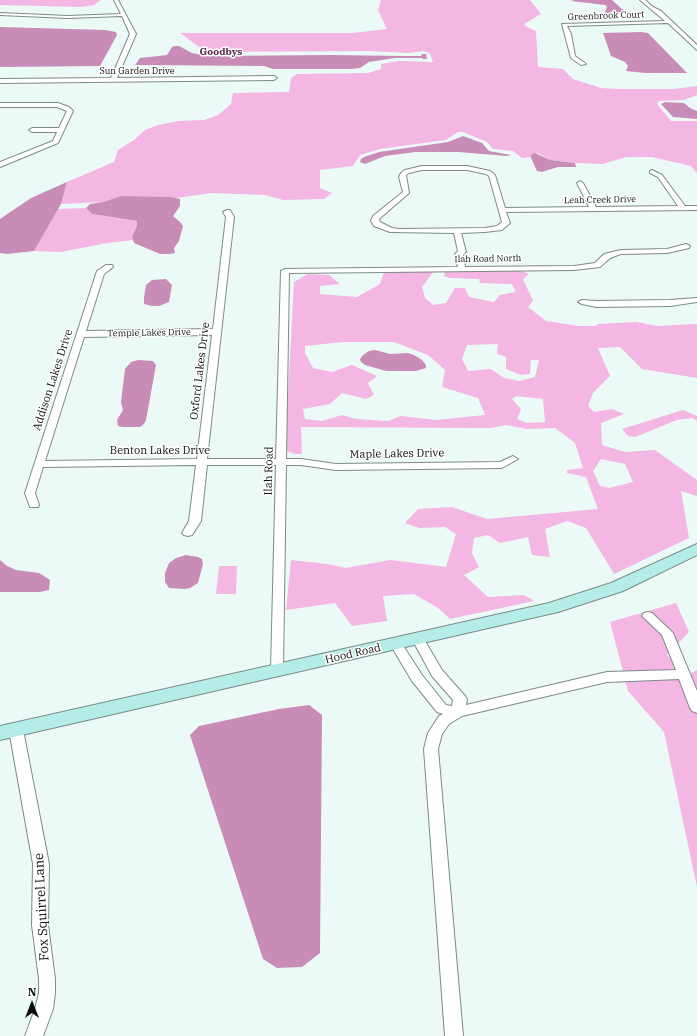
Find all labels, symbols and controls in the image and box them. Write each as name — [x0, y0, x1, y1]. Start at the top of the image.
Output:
street label: Greenbrook Court — [568, 9, 644, 23]
district label: Goodbys — [200, 46, 242, 58]
street label: Sun Garden Drive — [99, 66, 175, 76]
street label: Leah Creek Drive — [564, 194, 636, 206]
street label: Ilah Road North — [454, 253, 522, 265]
street label: Oxford Lakes Drive — [187, 321, 213, 421]
street label: Temple Lakes Drive — [107, 327, 191, 339]
street label: Addison Lakes Drive — [30, 328, 76, 432]
street label: Benton Lakes Drive — [110, 444, 210, 458]
street label: Ilah Road — [262, 447, 276, 495]
street label: Maple Lakes Drive — [350, 447, 444, 461]
street label: Hood Road — [324, 641, 382, 667]
street label: Fox Squirrel Lane — [31, 853, 53, 961]
north arrow — [12, 984, 52, 1024]
text: N — [28, 985, 36, 999]

